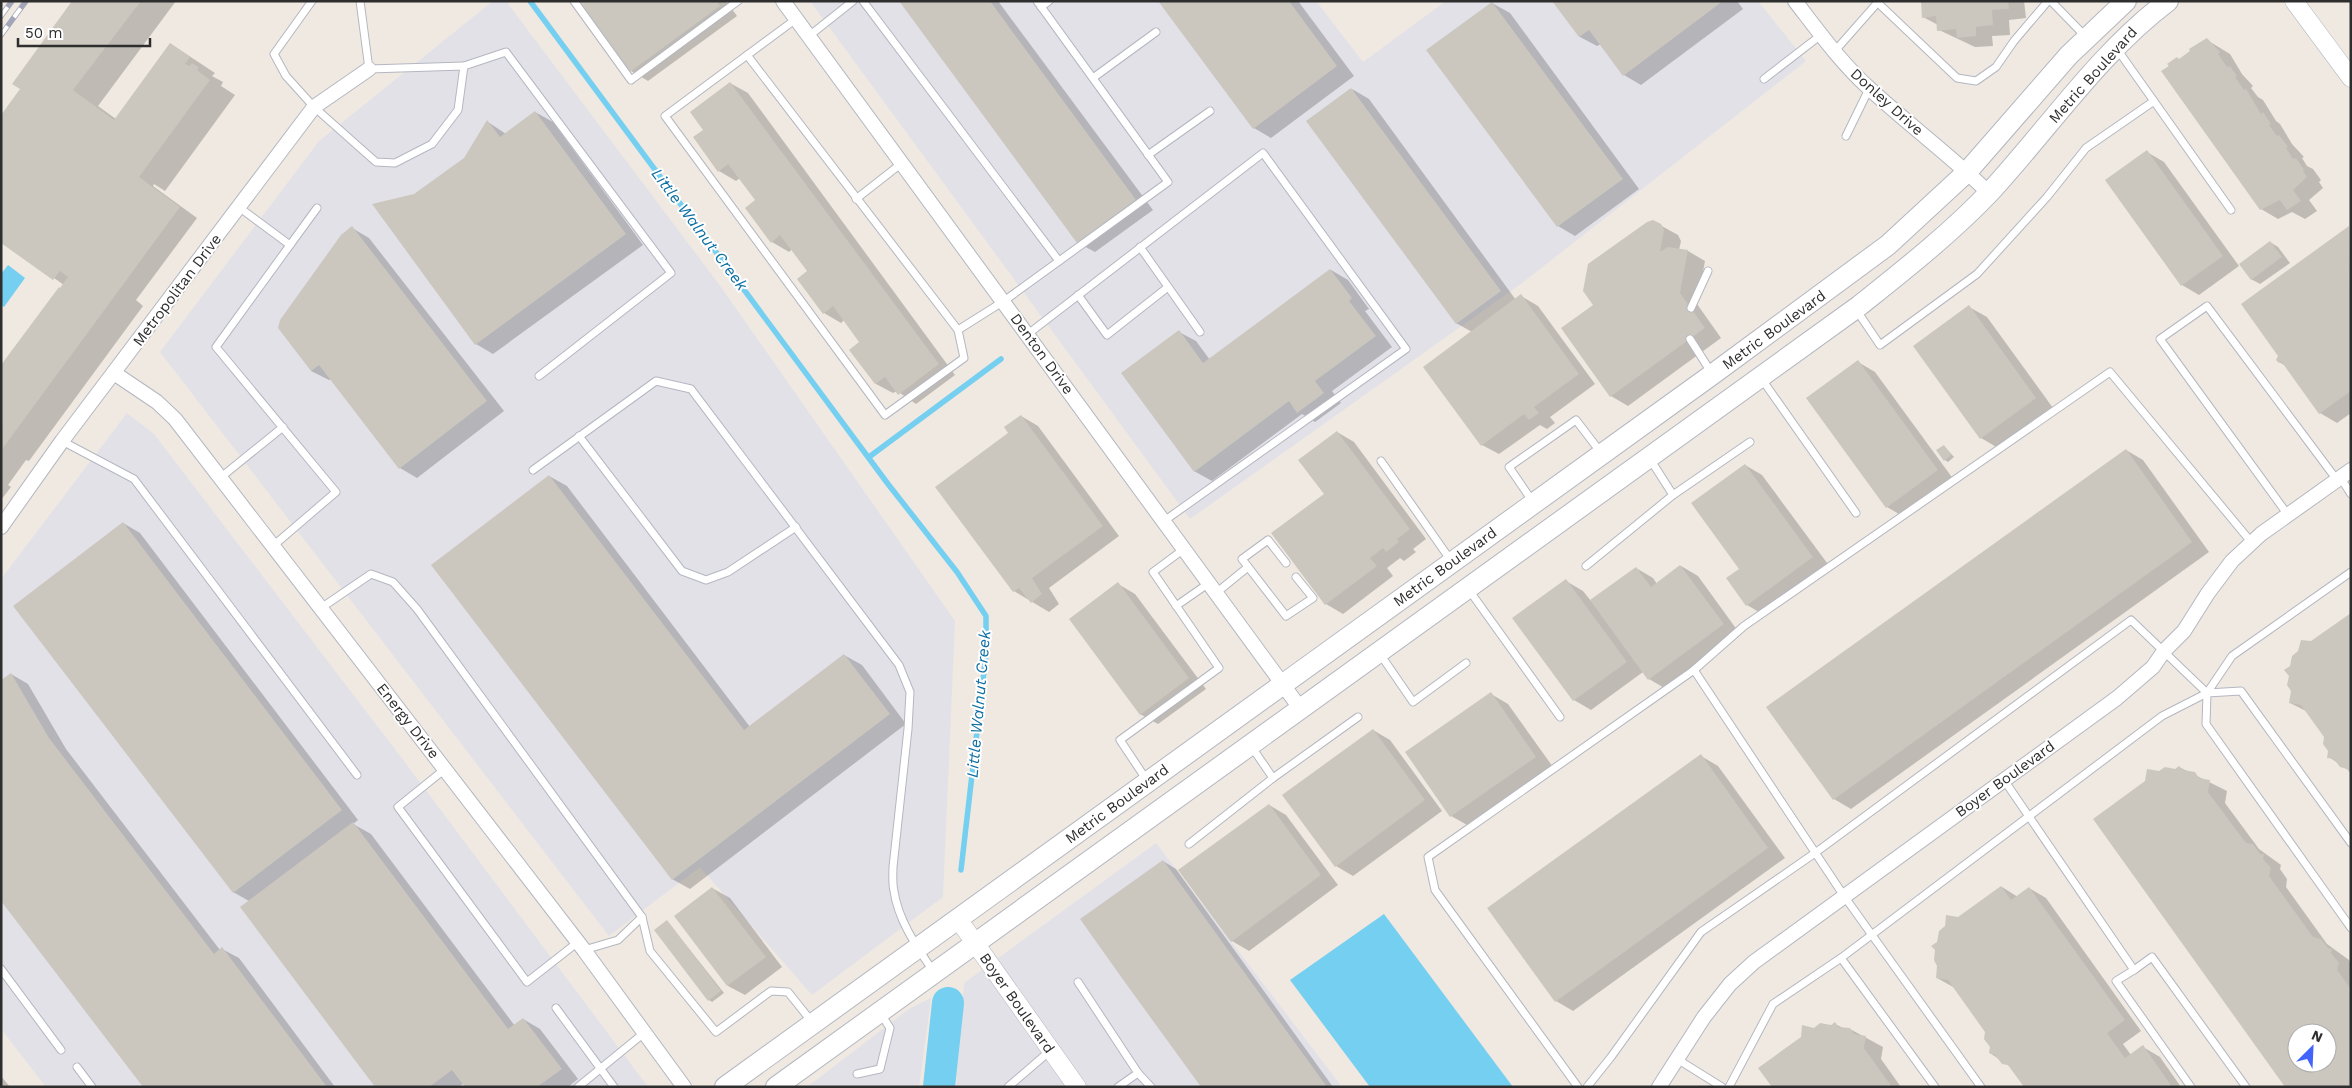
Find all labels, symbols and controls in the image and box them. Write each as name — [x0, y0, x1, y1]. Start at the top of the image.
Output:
scale bar — [18, 15, 150, 47]
street label: Metric Boulevard — [2045, 23, 2141, 127]
text: 50 m — [25, 24, 62, 42]
street label: Donley Drive — [1847, 65, 1927, 139]
water label: Little Walnut Creek — [647, 164, 752, 295]
street label: Metropolitan Drive — [129, 230, 225, 350]
street label: Metric Boulevard — [1719, 286, 1829, 374]
street label: Denton Drive — [1007, 310, 1077, 398]
street label: Metric Boulevard — [1390, 523, 1500, 611]
water label: Little Walnut Creek — [963, 628, 995, 779]
street label: Energy Drive — [373, 680, 443, 762]
street label: Boyer Boulevard — [1952, 737, 2058, 821]
street label: Metric Boulevard — [1062, 760, 1172, 848]
street label: Boyer Boulevard — [976, 949, 1058, 1057]
north arrow — [2287, 1023, 2337, 1073]
text: N — [2309, 1027, 2325, 1046]

